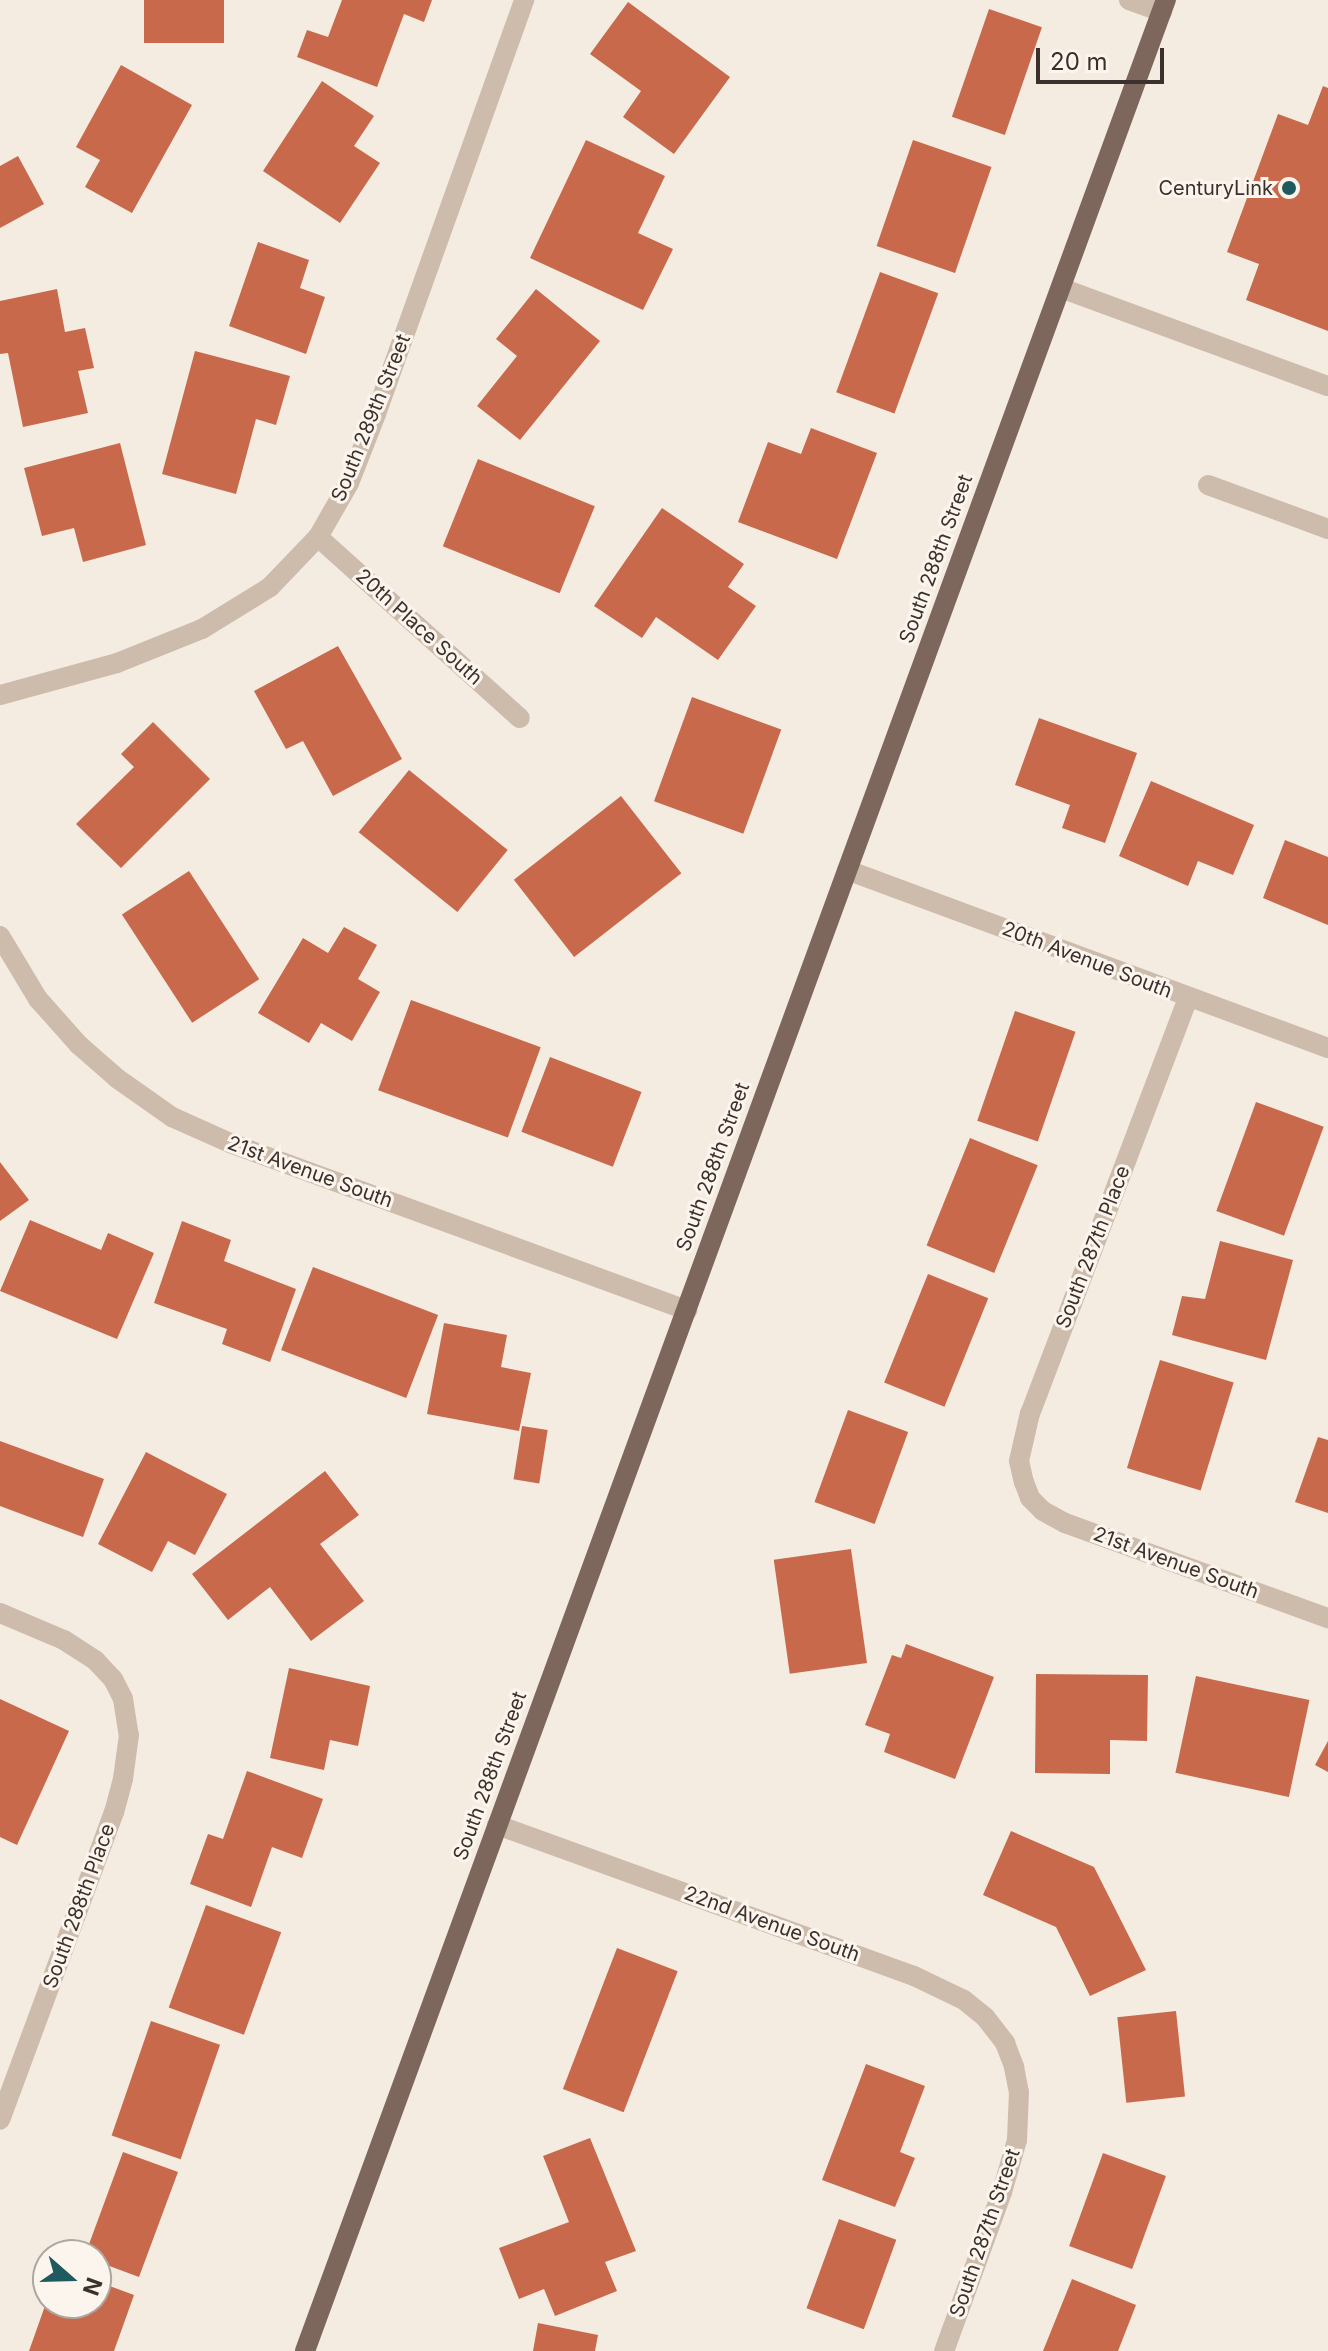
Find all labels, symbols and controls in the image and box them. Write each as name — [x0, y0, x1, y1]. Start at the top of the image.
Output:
scale bar — [1040, 32, 1168, 82]
text: 20 m — [1050, 47, 1108, 76]
place label: CenturyLink — [1158, 176, 1273, 200]
marker: CenturyLink — [1280, 179, 1298, 197]
street label: South 289th Street — [326, 331, 416, 505]
street label: South 288th Street — [894, 471, 978, 647]
street label: 20th Place South — [351, 564, 487, 690]
street label: 20th Avenue South — [999, 917, 1175, 1003]
street label: South 288th Street — [671, 1079, 755, 1255]
street label: 21st Avenue South — [224, 1131, 396, 1213]
street label: South 287th Place — [1051, 1162, 1135, 1332]
street label: 21st Avenue South — [1090, 1522, 1262, 1604]
street label: South 288th Street — [448, 1688, 532, 1864]
street label: South 288th Place — [38, 1820, 120, 1992]
street label: 22nd Avenue South — [681, 1881, 863, 1967]
street label: South 287th Street — [945, 2145, 1025, 2321]
north arrow — [32, 2239, 112, 2319]
text: N — [78, 2274, 108, 2299]

